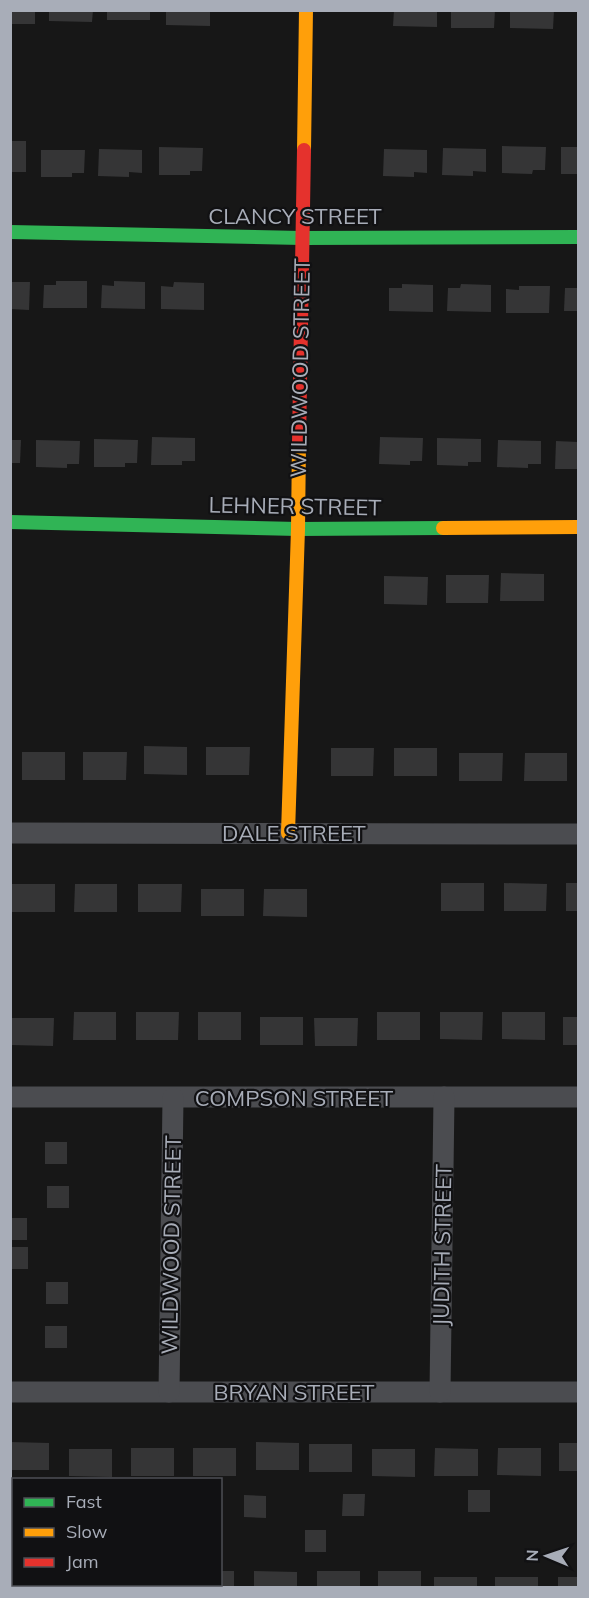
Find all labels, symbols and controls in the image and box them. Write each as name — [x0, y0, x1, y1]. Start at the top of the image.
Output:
street label: CLANCY STREET — [208, 202, 382, 230]
street label: WILDWOOD STREET — [284, 258, 316, 478]
street label: LEHNER STREET — [208, 490, 382, 522]
street label: DALE STREET — [222, 819, 366, 847]
street label: COMPSON STREET — [195, 1084, 393, 1112]
street label: WILDWOOD STREET — [155, 1135, 187, 1355]
street label: JUDITH STREET — [427, 1164, 457, 1326]
street label: BRYAN STREET — [213, 1378, 375, 1406]
legend — [12, 1478, 222, 1586]
text: Fast — [66, 1490, 102, 1513]
text: Slow — [66, 1520, 108, 1543]
north arrow — [517, 1526, 577, 1586]
text: N — [522, 1549, 542, 1562]
text: Jam — [66, 1550, 99, 1573]

